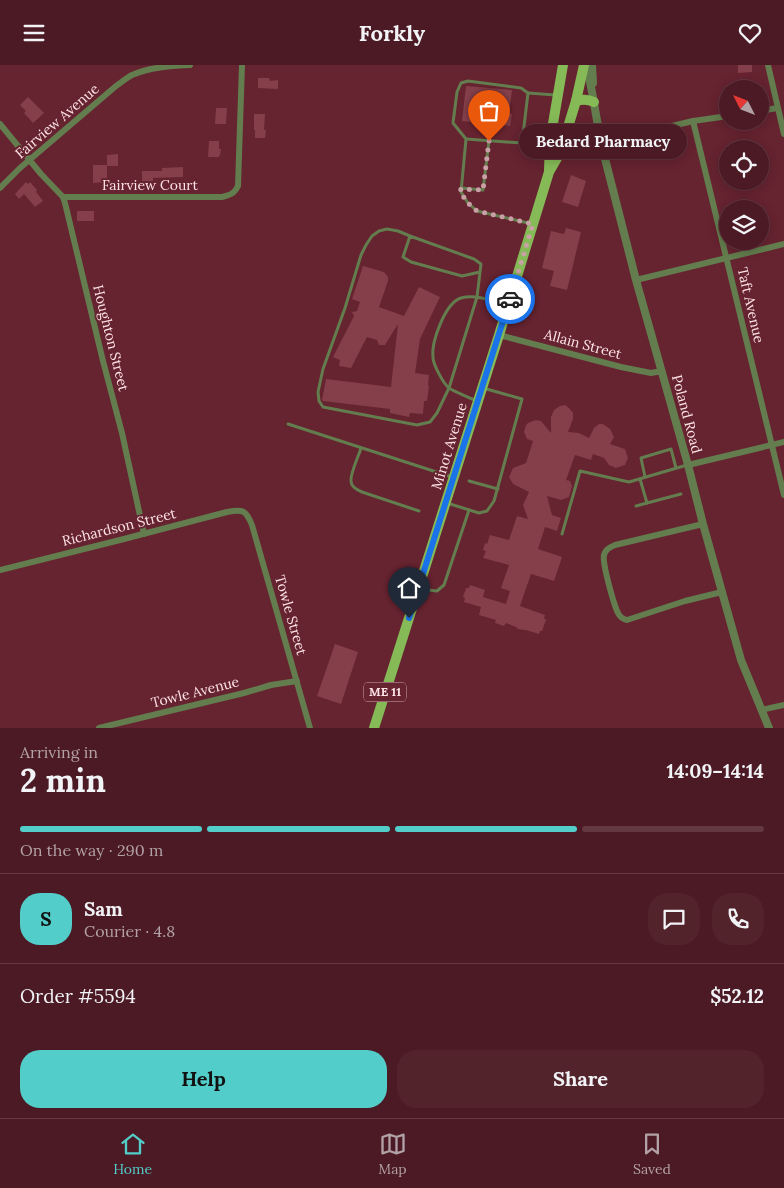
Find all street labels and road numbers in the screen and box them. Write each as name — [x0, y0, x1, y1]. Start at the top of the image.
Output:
street label: Fairview Avenue — [11, 79, 103, 162]
street label: Fairview Court — [102, 176, 198, 194]
street label: Taft Avenue — [734, 265, 769, 345]
street label: Houghton Street — [89, 283, 133, 394]
street label: Allain Street — [541, 325, 624, 363]
street label: Poland Road — [668, 373, 706, 455]
street label: Minot Avenue — [427, 400, 471, 492]
street label: Richardson Street — [60, 504, 178, 550]
street label: Towle Street — [271, 573, 311, 658]
street label: Towle Avenue — [149, 672, 241, 712]
road number: ME 11 — [364, 683, 406, 701]

